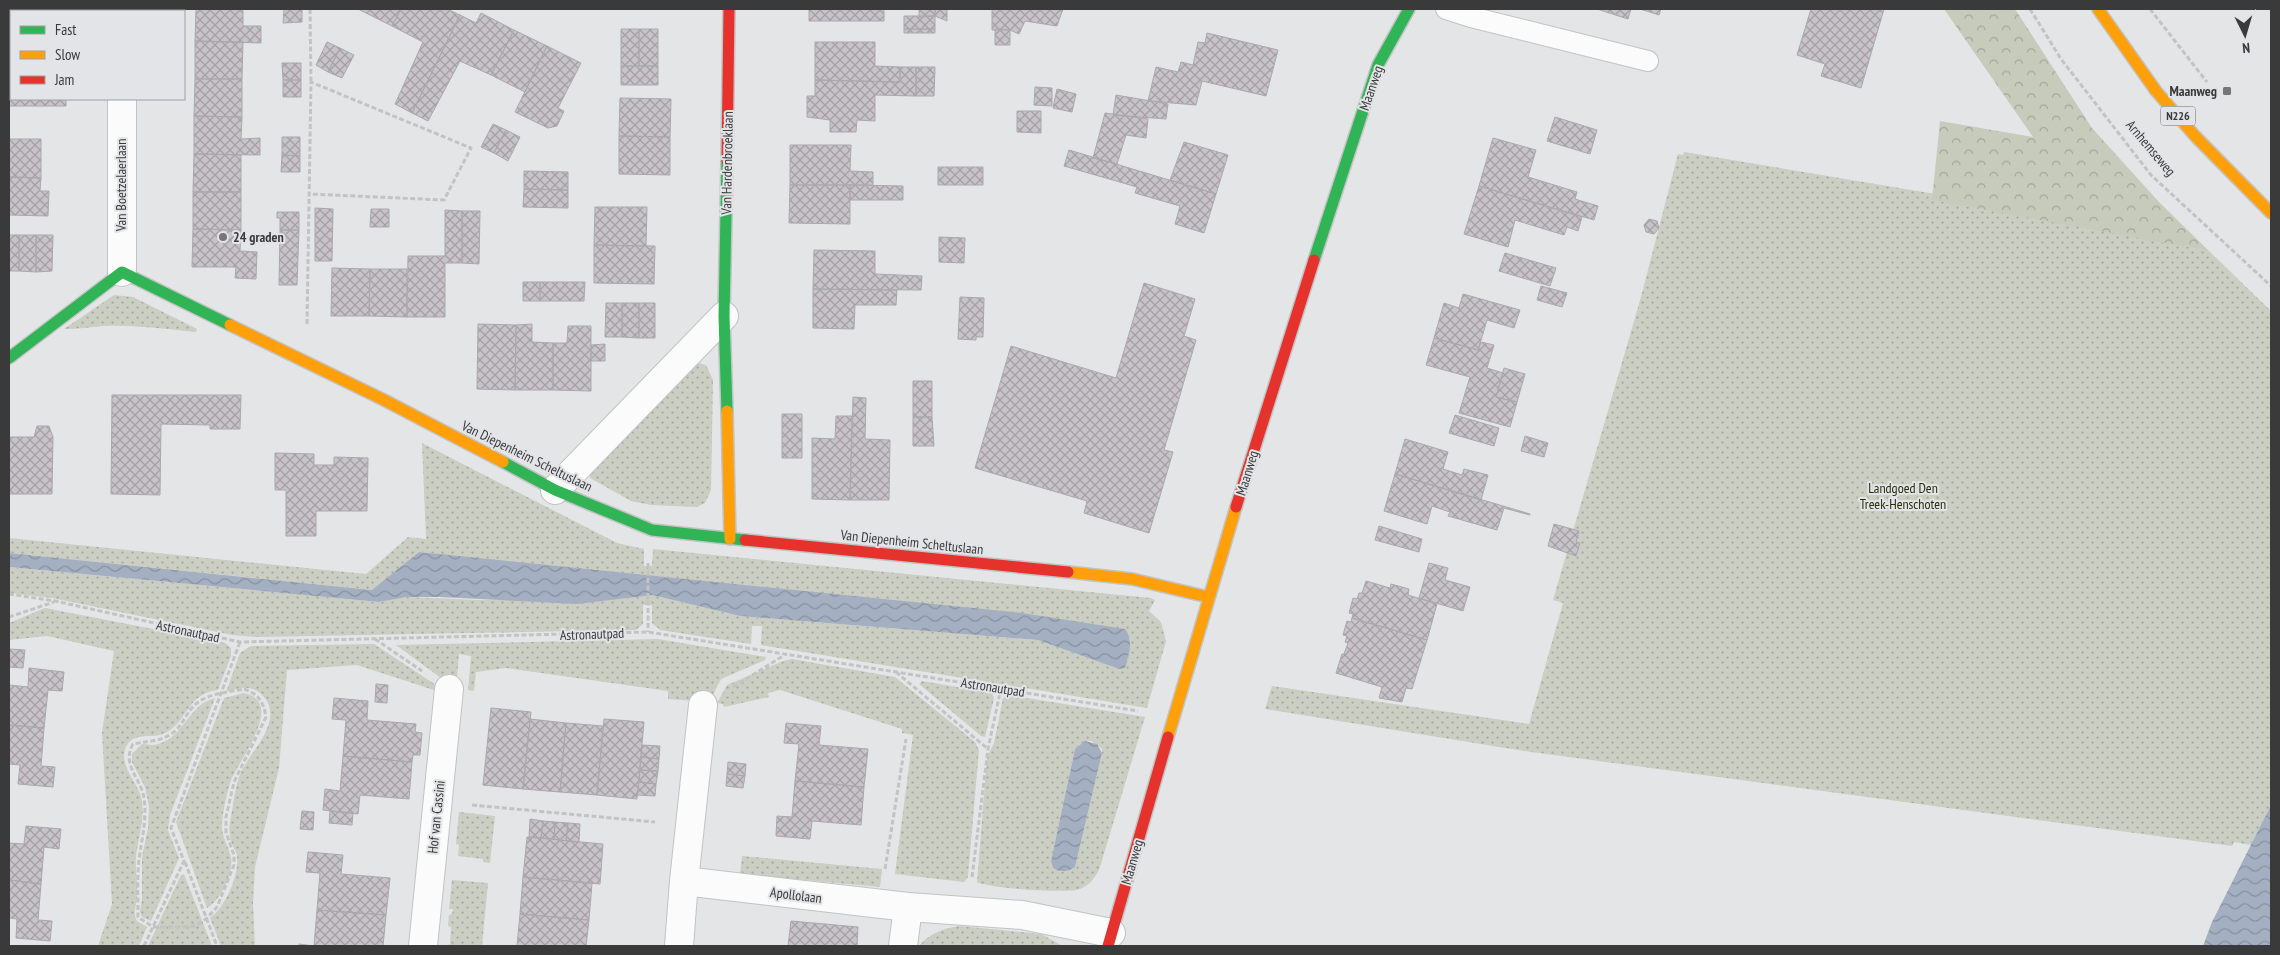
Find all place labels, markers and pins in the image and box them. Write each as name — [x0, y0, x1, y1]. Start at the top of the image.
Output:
place label: Maanweg — [2169, 82, 2217, 100]
marker: Maanweg — [2221, 85, 2233, 97]
place label: 24 graden — [233, 228, 284, 246]
marker: 24 graden — [217, 231, 229, 243]

